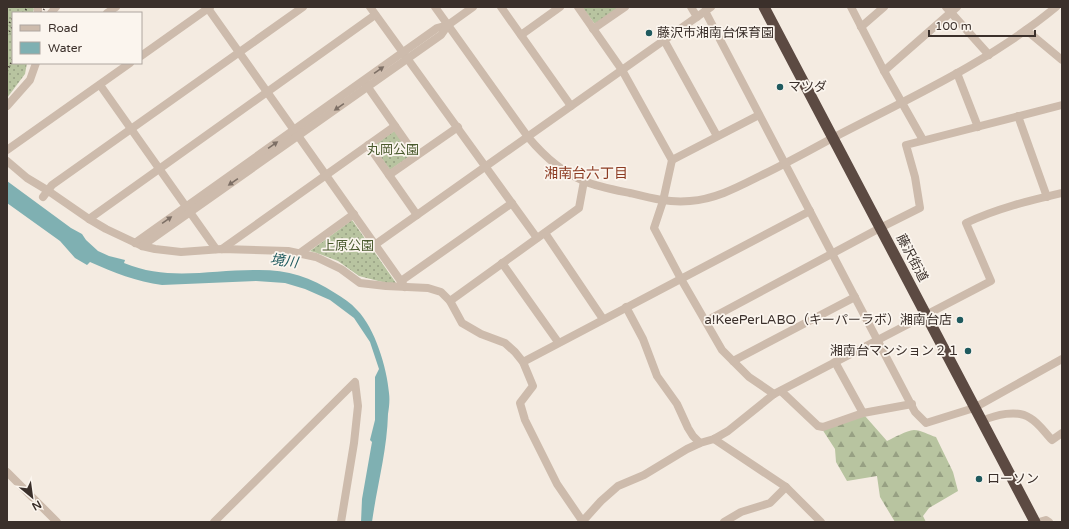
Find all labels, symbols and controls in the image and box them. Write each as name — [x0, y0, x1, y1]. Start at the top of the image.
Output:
legend — [12, 12, 142, 64]
scale bar — [929, 12, 1035, 38]
text: 100 m — [935, 19, 972, 33]
text: Road — [48, 21, 78, 35]
place label: 藤沢市湘南台保育園 — [657, 25, 774, 41]
marker: 藤沢市湘南台保育園 — [644, 28, 654, 38]
text: Water — [48, 41, 83, 55]
one-way arrow — [373, 66, 384, 74]
place label: マツダ — [788, 79, 827, 95]
marker: マツダ — [775, 82, 785, 92]
one-way arrow — [334, 103, 344, 111]
one-way arrow — [267, 141, 278, 149]
park label: 丸岡公園 — [367, 142, 419, 158]
district label: 湘南台六丁目 — [544, 165, 628, 182]
one-way arrow — [227, 178, 238, 186]
one-way arrow — [161, 216, 172, 224]
street label: 藤沢街道 — [893, 231, 931, 285]
park label: 上原公園 — [322, 238, 374, 254]
water label: 境川 — [269, 251, 301, 272]
place label: a!KeePerLABO（キーパーラボ）湘南台店 — [705, 312, 952, 328]
marker: a!KeePerLABO（キーパーラボ）湘南台店 — [955, 315, 965, 325]
place label: 湘南台マンション２１ — [830, 343, 960, 359]
marker: 湘南台マンション２１ — [963, 346, 973, 356]
place label: ローソン — [987, 471, 1039, 487]
marker: ローソン — [974, 474, 984, 484]
north arrow — [12, 477, 52, 517]
text: N — [30, 497, 44, 513]

